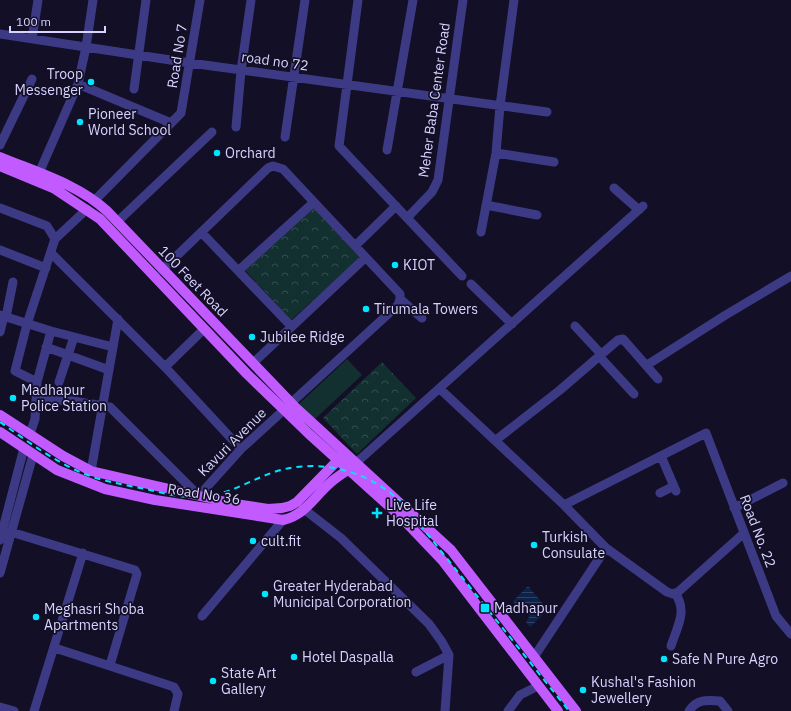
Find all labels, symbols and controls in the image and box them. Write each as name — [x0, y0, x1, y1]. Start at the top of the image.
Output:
scale bar — [10, 8, 105, 34]
text: 100 m — [16, 14, 51, 29]
street label: Meher Baba Center Road — [414, 21, 454, 179]
street label: Road No 7 — [163, 23, 191, 89]
street label: road no 72 — [240, 47, 310, 75]
place label: Troop Messenger — [15, 65, 83, 99]
marker: Troop Messenger — [86, 77, 96, 87]
place label: Pioneer World School — [88, 105, 171, 139]
marker: Pioneer World School — [75, 117, 85, 127]
place label: Orchard — [225, 144, 276, 162]
marker: Orchard — [212, 148, 222, 158]
street label: 100 Feet Road — [155, 242, 231, 320]
place label: KIOT — [403, 256, 435, 274]
marker: KIOT — [390, 260, 400, 270]
place label: Tirumala Towers — [374, 300, 478, 318]
marker: Tirumala Towers — [361, 304, 371, 314]
place label: Jubilee Ridge — [260, 328, 345, 346]
marker: Jubilee Ridge — [247, 332, 257, 342]
place label: Madhapur Police Station — [21, 381, 107, 415]
marker: Madhapur Police Station — [8, 393, 18, 403]
street label: Kavuri Avenue — [194, 404, 270, 480]
street label: Road No 36 — [166, 479, 242, 509]
street label: Road No. 22 — [736, 492, 780, 570]
place label: Live Life Hospital — [386, 496, 439, 530]
marker: Live Life Hospital — [371, 507, 383, 519]
place label: Turkish Consulate — [542, 528, 605, 562]
place label: cult.fit — [261, 532, 301, 550]
marker: cult.fit — [248, 536, 258, 546]
marker: Turkish Consulate — [529, 540, 539, 550]
place label: Greater Hyderabad Municipal Corporation — [273, 577, 411, 611]
marker: Greater Hyderabad Municipal Corporation — [260, 589, 270, 599]
place label: Madhapur — [494, 599, 558, 617]
place label: Meghasri Shoba Apartments — [44, 600, 145, 634]
marker: Madhapur — [479, 602, 491, 614]
marker: Meghasri Shoba Apartments — [31, 612, 41, 622]
place label: Hotel Daspalla — [302, 648, 394, 666]
place label: Safe N Pure Agro — [672, 650, 778, 668]
marker: Hotel Daspalla — [289, 652, 299, 662]
marker: Safe N Pure Agro — [659, 654, 669, 664]
place label: State Art Gallery — [221, 664, 277, 698]
place label: Kushal's Fashion Jewellery — [591, 673, 696, 707]
marker: State Art Gallery — [208, 676, 218, 686]
marker: Kushal's Fashion Jewellery — [578, 685, 588, 695]

